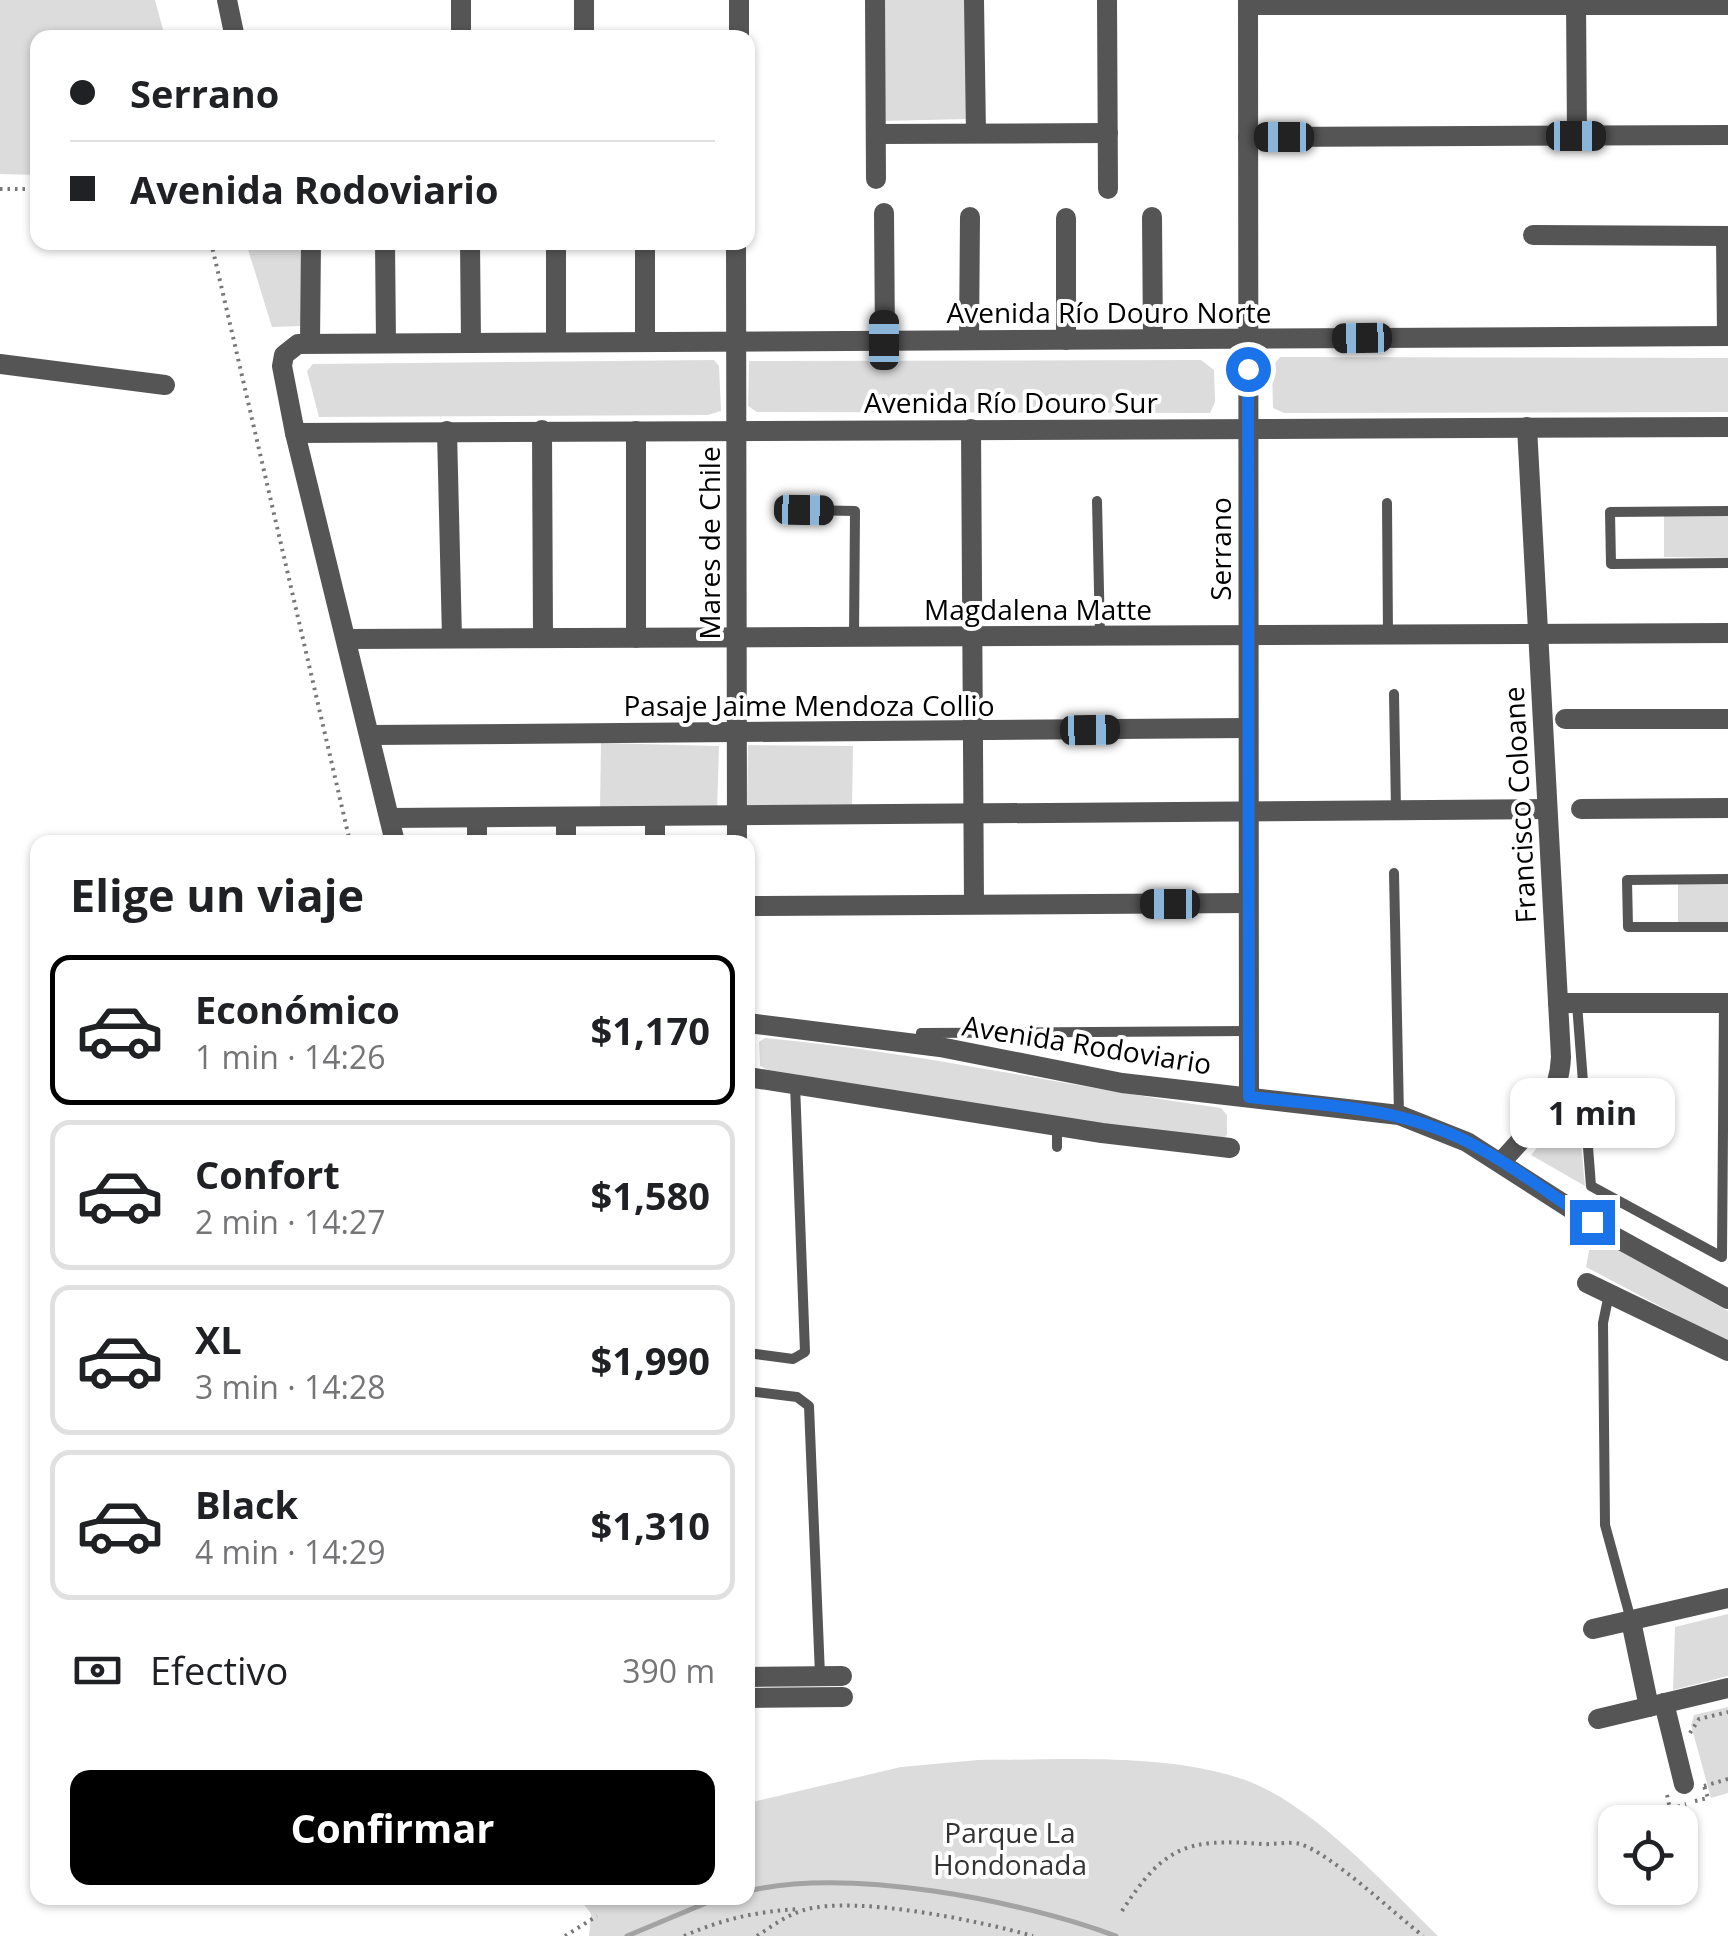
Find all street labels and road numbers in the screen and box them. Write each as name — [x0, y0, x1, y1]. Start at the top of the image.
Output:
street label: Avenida Río Douro Norte — [946, 293, 1272, 331]
street label: Avenida Río Douro Sur — [864, 383, 1159, 421]
street label: Mares de Chile — [690, 446, 728, 640]
street label: Serrano — [1201, 497, 1239, 601]
street label: Magdalena Matte — [924, 590, 1152, 628]
street label: Pasaje Jaime Mendoza Collio — [624, 686, 994, 724]
street label: Francisco Coloane — [1494, 686, 1544, 924]
street label: Avenida Rodoviario — [960, 1006, 1214, 1082]

